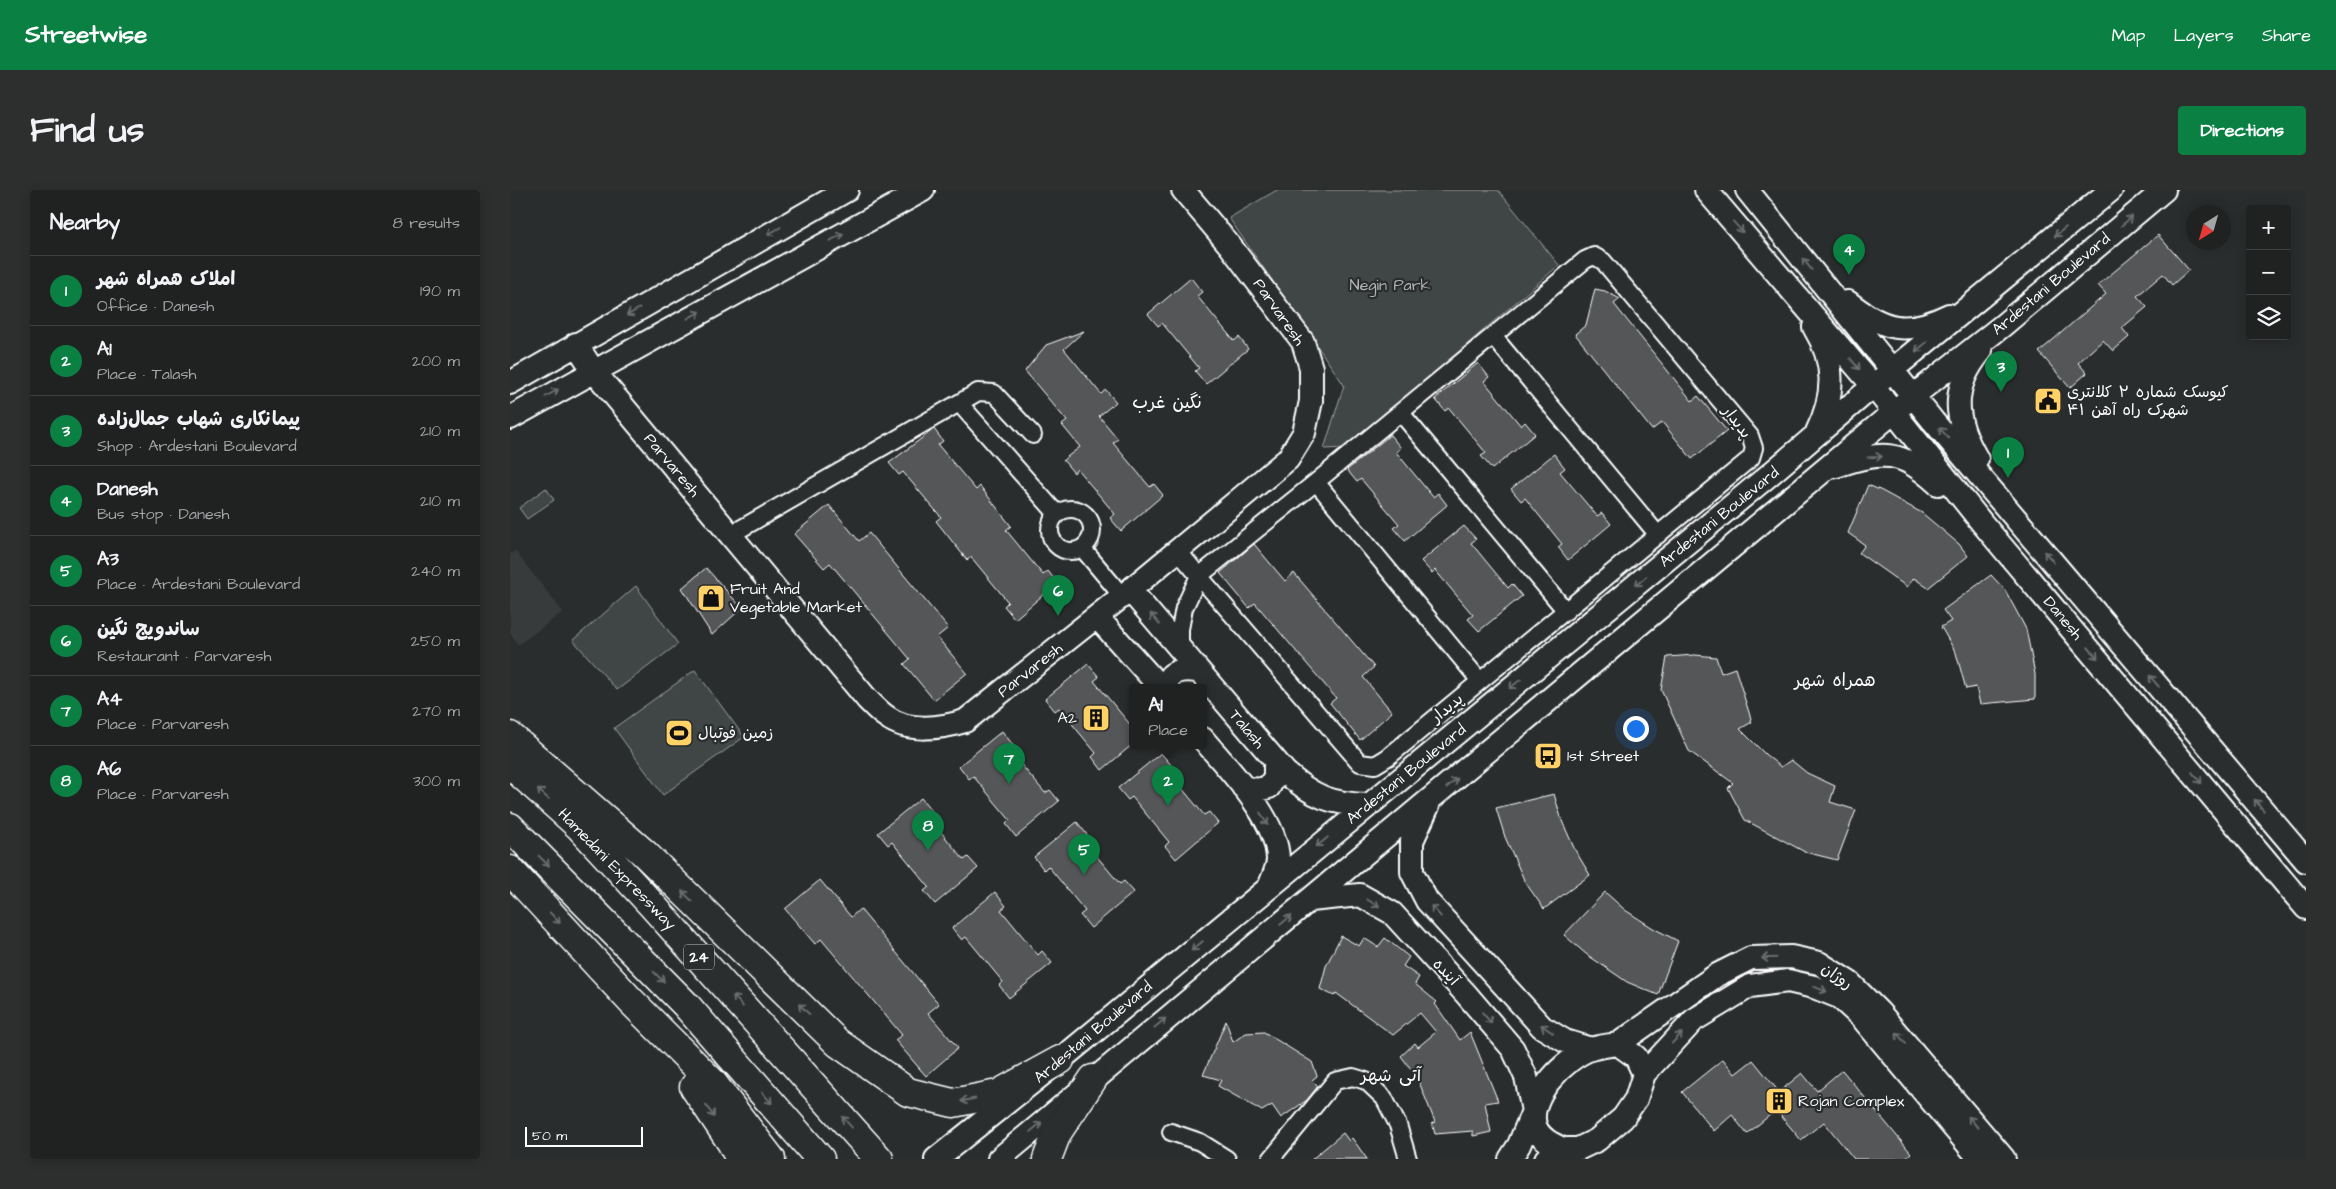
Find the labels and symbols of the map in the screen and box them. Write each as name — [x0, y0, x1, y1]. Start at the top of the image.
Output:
north arrow — [2186, 205, 2231, 250]
one-way arrow — [2120, 216, 2133, 227]
one-way arrow — [1732, 220, 1744, 233]
one-way arrow — [2053, 226, 2066, 238]
one-way arrow — [768, 227, 782, 237]
street label: Ardestani Boulevard — [1987, 228, 2115, 340]
one-way arrow — [829, 232, 844, 241]
pin: 4 — [1833, 234, 1865, 275]
one-way arrow — [1801, 258, 1812, 271]
street label: Parvaresh — [1248, 274, 1310, 350]
park label: Negin Park — [1350, 274, 1431, 297]
one-way arrow — [626, 307, 641, 317]
one-way arrow — [687, 310, 702, 320]
one-way arrow — [1914, 341, 1927, 352]
pin: 3 — [1985, 351, 2017, 392]
one-way arrow — [1849, 357, 1860, 370]
place label: کیوسک شماره ۲ کلانتری ۴۱ شهرک راه آهن — [2067, 381, 2229, 421]
public building icon: کیوسک شماره ۲ کلانتری ۴۱ شهرک راه آهن — [2033, 386, 2063, 416]
one-way arrow — [545, 388, 559, 398]
district label: نگین غرب — [1132, 390, 1202, 415]
street label: پدیدار — [1716, 399, 1757, 443]
one-way arrow — [1938, 427, 1949, 440]
street label: Parvaresh — [639, 428, 705, 502]
pin: 1 — [1992, 437, 2024, 478]
one-way arrow — [1866, 452, 1882, 461]
street label: Ardestani Boulevard — [1654, 462, 1784, 572]
one-way arrow — [2043, 550, 2055, 563]
pin: 6 — [1042, 575, 1074, 616]
one-way arrow — [1635, 575, 1648, 586]
place label: Fruit And Vegetable Market — [730, 578, 862, 619]
shop icon: Fruit And Vegetable Market — [696, 583, 726, 613]
street label: Danesh — [2038, 591, 2088, 645]
one-way arrow — [1149, 612, 1160, 625]
street label: Parvaresh — [993, 638, 1067, 702]
one-way arrow — [2087, 647, 2099, 660]
district label: همراه شهر — [1792, 668, 1876, 693]
one-way arrow — [2148, 674, 2160, 687]
one-way arrow — [1509, 678, 1522, 689]
street label: پدیدار — [1424, 688, 1468, 729]
building icon: A2 — [1081, 703, 1111, 733]
street label: Talash — [1224, 705, 1270, 753]
place label: A2 — [1058, 707, 1077, 729]
your location — [1623, 716, 1649, 742]
sports icon: زمین فوتبال — [664, 718, 694, 748]
street label: Ardestani Boulevard — [1341, 719, 1471, 829]
place label: زمین فوتبال — [698, 722, 773, 744]
bus stop icon: 1st Street — [1533, 741, 1563, 771]
pin: 7 — [993, 743, 1025, 784]
place label: 1st Street — [1567, 745, 1640, 767]
pin: 2 — [1152, 765, 1184, 806]
one-way arrow — [2192, 771, 2203, 784]
one-way arrow — [1445, 777, 1458, 789]
one-way arrow — [537, 788, 550, 799]
one-way arrow — [2253, 798, 2265, 811]
street label: Hamedani Expressway — [552, 803, 681, 936]
pin: 8 — [912, 810, 944, 851]
one-way arrow — [1260, 812, 1270, 826]
pin: 5 — [1068, 834, 1100, 875]
one-way arrow — [1316, 837, 1329, 848]
one-way arrow — [538, 855, 550, 867]
one-way arrow — [681, 890, 694, 902]
one-way arrow — [1366, 898, 1380, 908]
one-way arrow — [1430, 904, 1442, 917]
one-way arrow — [549, 912, 561, 925]
one-way arrow — [1279, 914, 1292, 925]
one-way arrow — [1190, 940, 1203, 951]
road number: 24 — [684, 944, 714, 970]
one-way arrow — [1761, 953, 1777, 962]
street label: آینده — [1428, 954, 1465, 991]
street label: روژان — [1817, 957, 1857, 995]
one-way arrow — [653, 971, 665, 983]
street label: Ardestani Boulevard — [1029, 976, 1157, 1088]
one-way arrow — [1812, 985, 1827, 994]
one-way arrow — [733, 994, 744, 1007]
one-way arrow — [797, 1003, 810, 1015]
one-way arrow — [1481, 1011, 1492, 1024]
one-way arrow — [1154, 1018, 1167, 1029]
one-way arrow — [1540, 1024, 1554, 1034]
one-way arrow — [1896, 1031, 1907, 1044]
one-way arrow — [1671, 1032, 1683, 1045]
district label: آتی شهر — [1359, 1063, 1423, 1088]
building icon: Rojan Complex — [1764, 1086, 1794, 1116]
place label: Rojan Complex — [1798, 1090, 1905, 1112]
one-way arrow — [761, 1091, 772, 1104]
one-way arrow — [960, 1096, 976, 1105]
one-way arrow — [705, 1104, 715, 1118]
one-way arrow — [1967, 1115, 1978, 1128]
one-way arrow — [842, 1116, 853, 1129]
one-way arrow — [1029, 1122, 1042, 1133]
scale bar — [525, 1124, 642, 1147]

